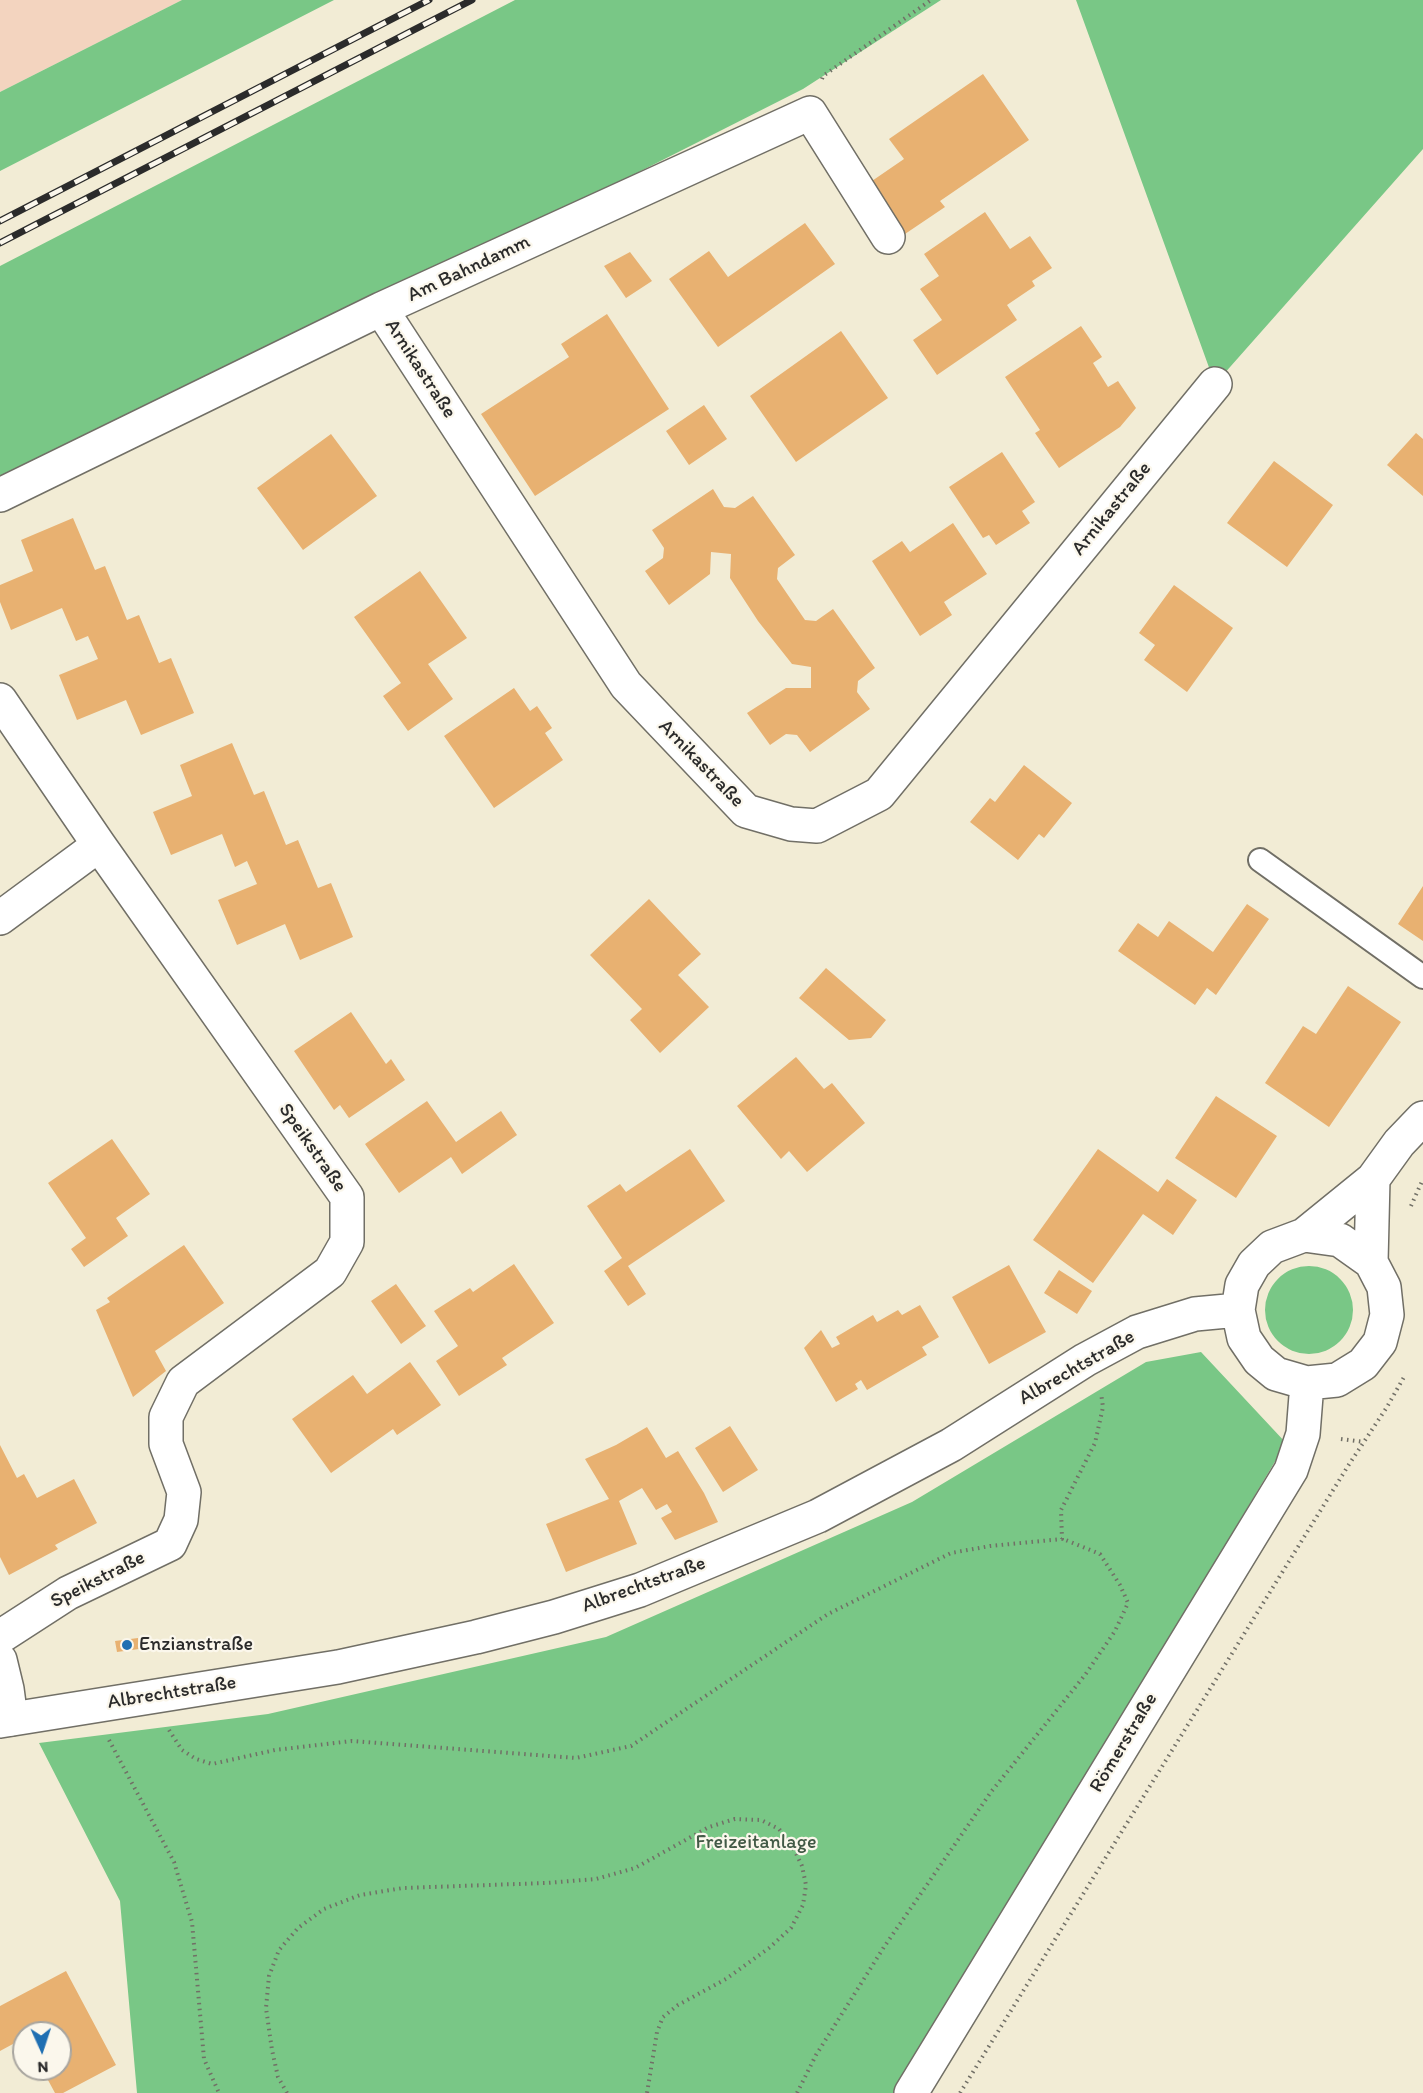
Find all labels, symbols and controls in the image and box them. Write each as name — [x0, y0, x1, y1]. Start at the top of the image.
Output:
street label: Am Bahndamm — [404, 230, 534, 308]
street label: Arnikastraße — [379, 315, 461, 423]
street label: Arnikastraße — [1067, 457, 1157, 561]
street label: Arnikastraße — [653, 715, 749, 813]
street label: Speikstraße — [273, 1099, 351, 1197]
street label: Albrechtstraße — [1015, 1325, 1139, 1411]
street label: Speikstraße — [47, 1546, 149, 1614]
street label: Albrechtstraße — [579, 1551, 709, 1619]
place label: Enzianstraße — [139, 1633, 253, 1657]
marker: Enzianstraße — [120, 1638, 134, 1652]
street label: Albrechtstraße — [106, 1671, 238, 1715]
street label: Römerstraße — [1085, 1689, 1163, 1797]
park label: Freizeitanlage — [695, 1831, 817, 1855]
north arrow — [12, 2021, 72, 2081]
text: N — [37, 2058, 49, 2077]

